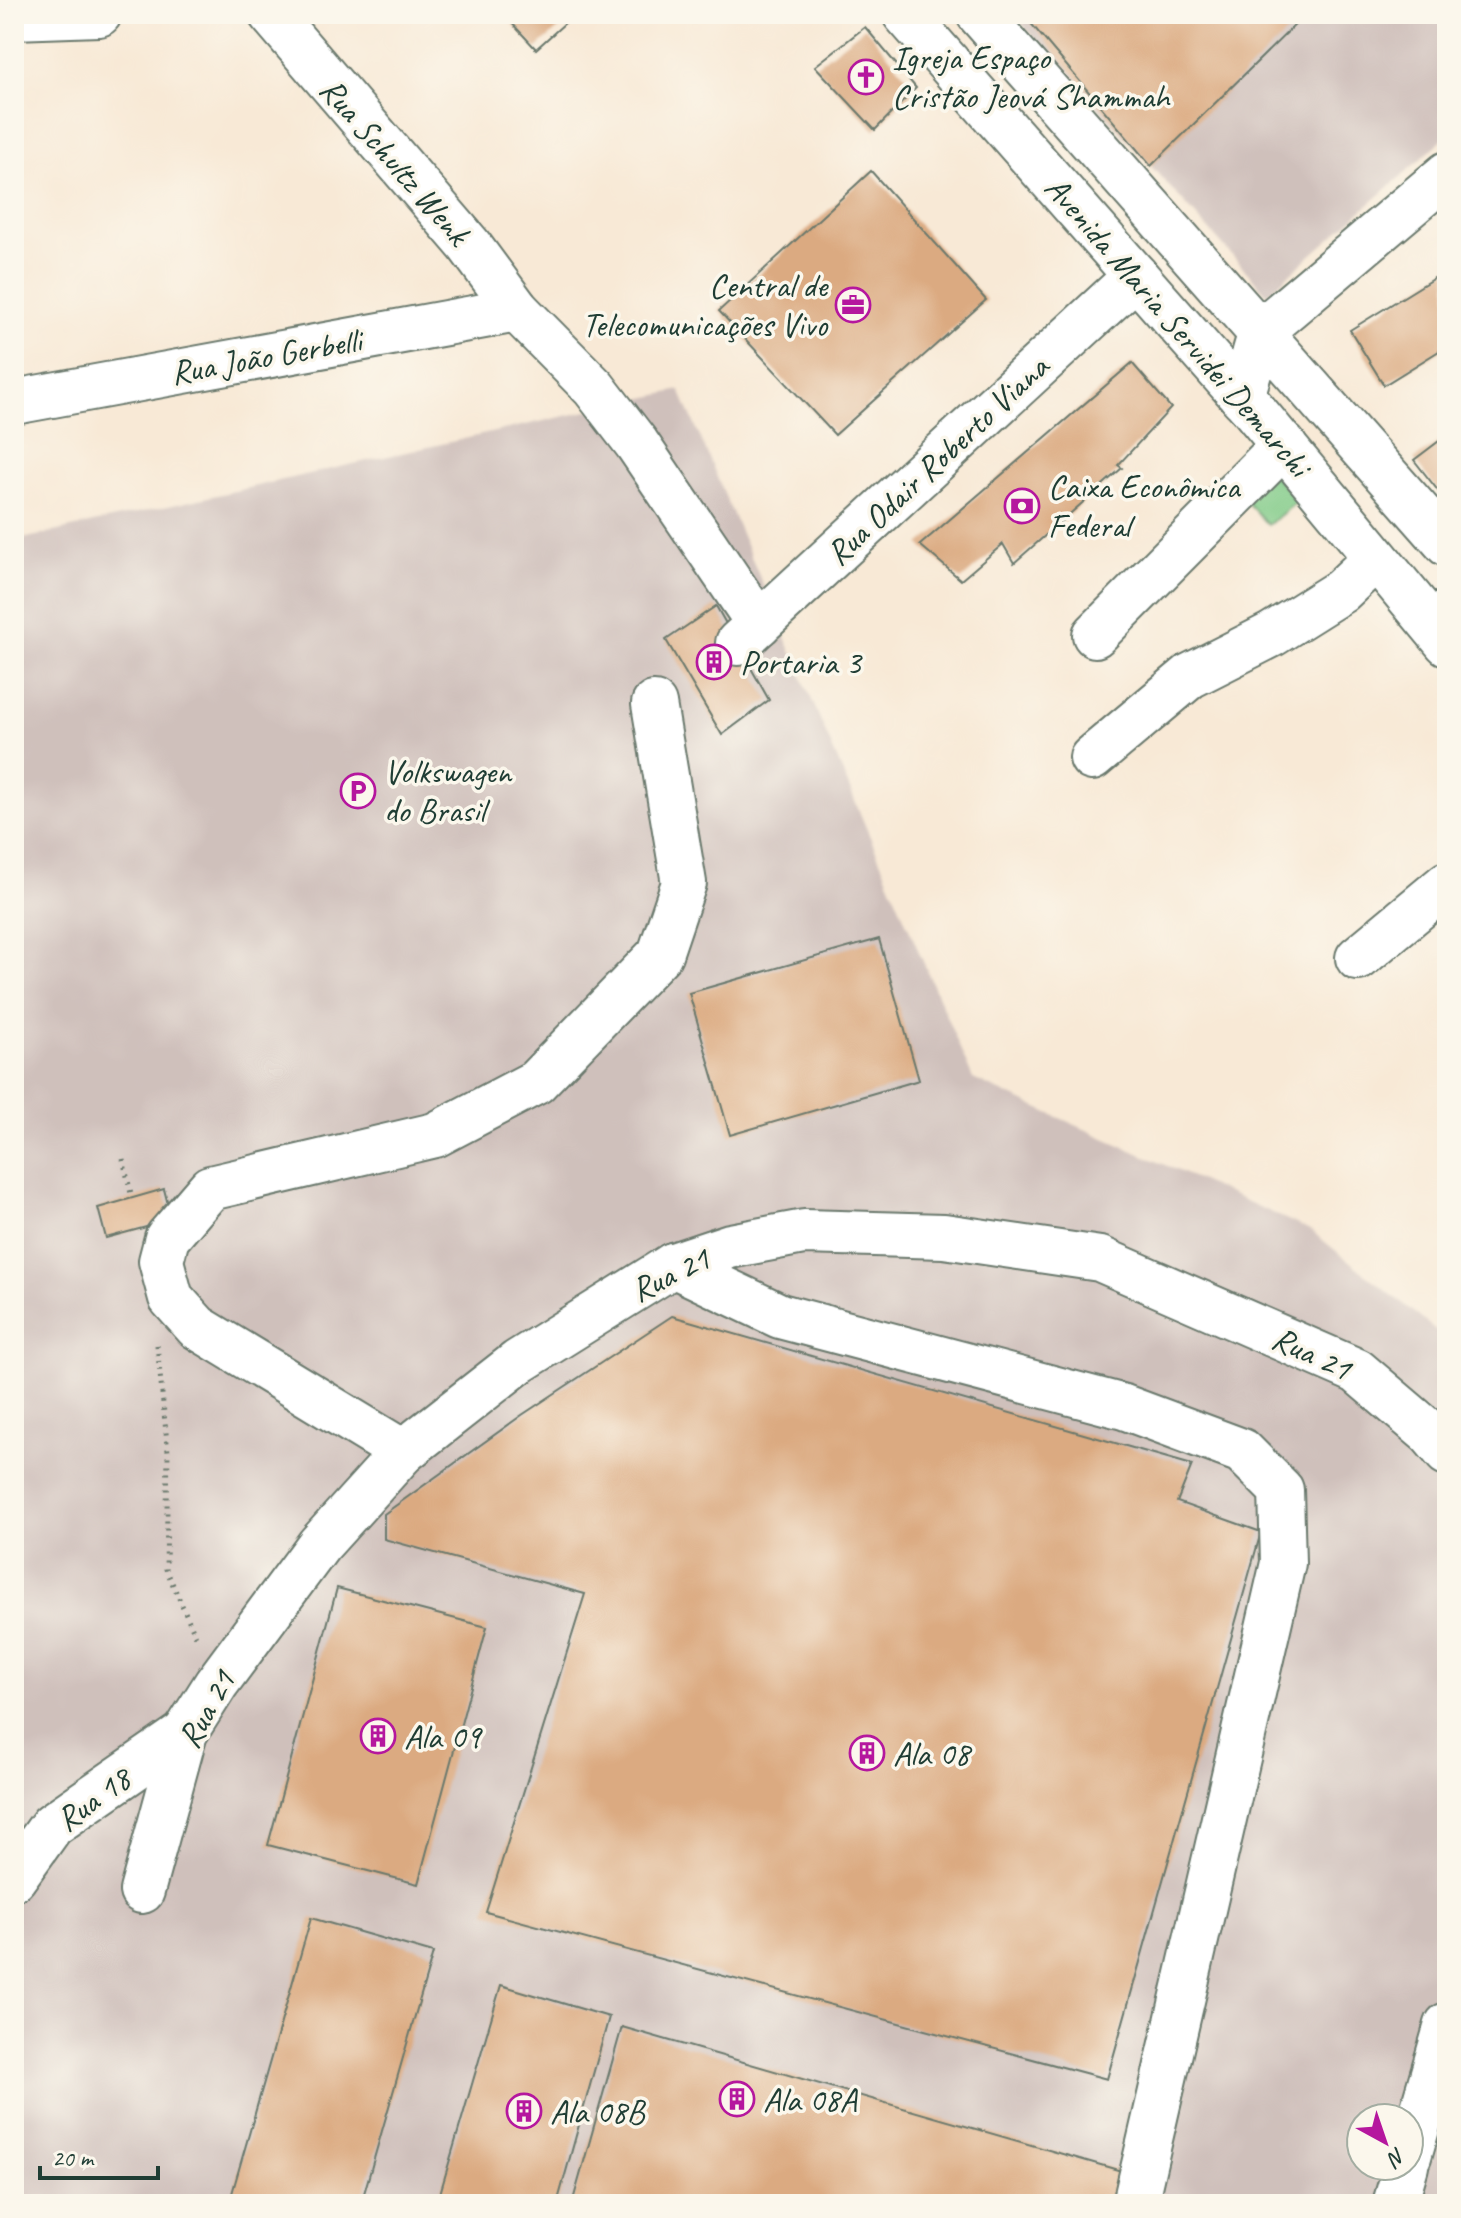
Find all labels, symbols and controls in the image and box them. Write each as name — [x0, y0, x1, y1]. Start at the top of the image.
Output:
place label: Igreja Espaço Cristão Jeová Shammah — [892, 36, 1172, 118]
church icon: Igreja Espaço Cristão Jeová Shammah — [847, 58, 885, 96]
street label: Rua Schultz Wenk — [311, 68, 481, 255]
street label: Avenida Maria Servidei Demarchi — [1036, 167, 1323, 488]
place label: Central de Telecomunicações Vivo — [582, 264, 829, 346]
office icon: Central de Telecomunicações Vivo — [834, 286, 872, 324]
street label: Rua João Gerbelli — [167, 317, 368, 394]
street label: Rua Odair Roberto Viana — [817, 344, 1059, 574]
place label: Caixa Econômica Federal — [1048, 465, 1242, 547]
bank icon: Caixa Econômica Federal — [1003, 487, 1041, 525]
place label: Portaria 3 — [740, 641, 864, 684]
building icon: Portaria 3 — [695, 643, 733, 681]
place label: Volkswagen do Brasil — [384, 750, 513, 832]
parking icon: Volkswagen do Brasil — [339, 772, 377, 810]
street label: Rua 21 — [624, 1236, 718, 1311]
street label: Rua 21 — [1266, 1316, 1360, 1391]
street label: Rua 21 — [167, 1661, 246, 1755]
place label: Ala 09 — [404, 1715, 483, 1758]
building icon: Ala 09 — [359, 1717, 397, 1755]
place label: Ala 08 — [893, 1732, 973, 1775]
building icon: Ala 08 — [848, 1734, 886, 1772]
street label: Rua 18 — [47, 1755, 142, 1841]
place label: Ala 08A — [763, 2078, 858, 2121]
building icon: Ala 08A — [718, 2080, 756, 2118]
place label: Ala 08B — [550, 2090, 646, 2133]
building icon: Ala 08B — [505, 2092, 543, 2130]
north arrow — [1345, 2102, 1425, 2182]
scale bar — [40, 2130, 158, 2180]
text: N — [1380, 2141, 1411, 2174]
text: 20 m — [52, 2143, 95, 2173]

